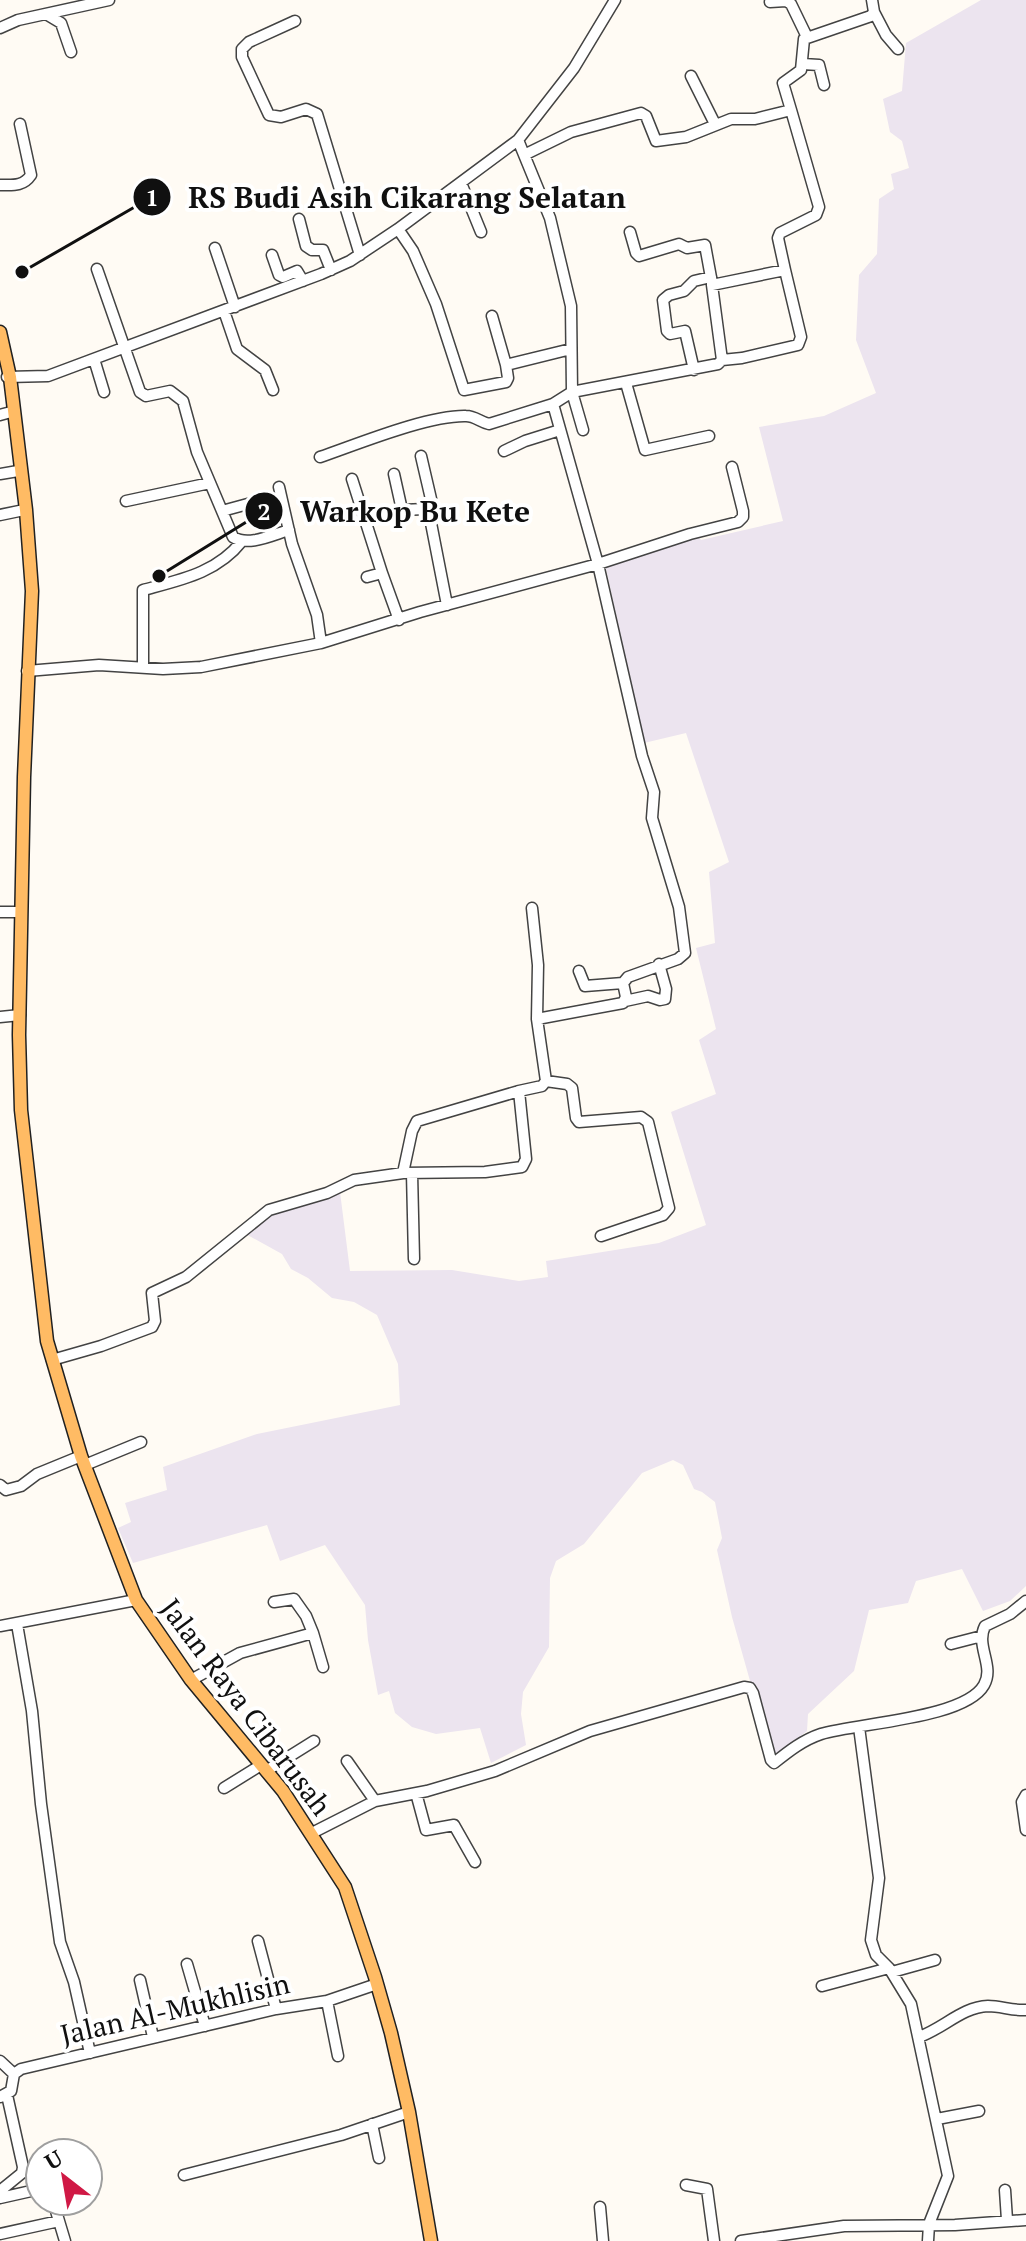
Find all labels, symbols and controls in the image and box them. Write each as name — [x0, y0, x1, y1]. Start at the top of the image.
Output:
callout: RS Budi Asih Cikarang Selatan — [132, 170, 642, 224]
text: RS Budi Asih Cikarang Selatan — [188, 177, 626, 217]
text: 1 — [145, 181, 159, 213]
callout: Warkop Bu Kete — [244, 484, 546, 538]
text: Warkop Bu Kete — [300, 491, 530, 531]
text: 2 — [257, 495, 271, 527]
street label: Jalan Raya Cibarusah — [153, 1591, 340, 1823]
street label: Jalan Al-Mukhlisin — [57, 1964, 293, 2053]
north arrow — [24, 2137, 104, 2217]
text: U — [39, 2143, 68, 2176]

